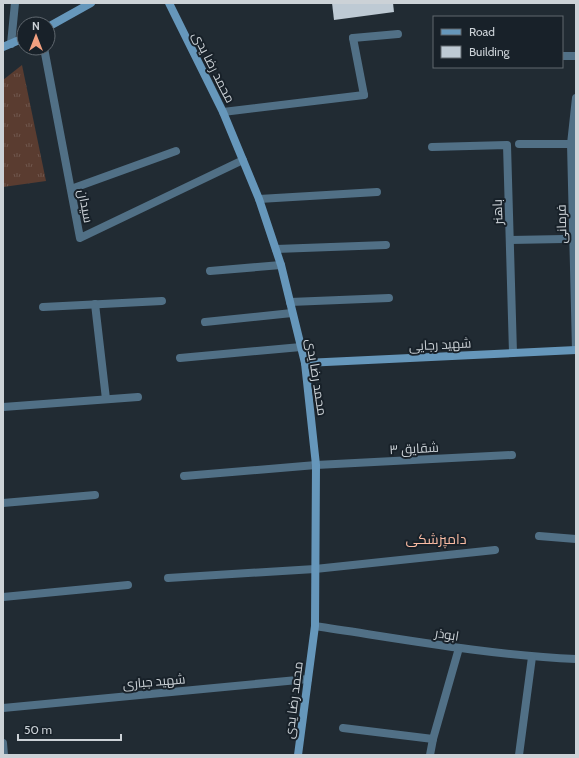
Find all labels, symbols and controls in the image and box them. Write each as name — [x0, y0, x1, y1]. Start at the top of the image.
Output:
north arrow — [16, 16, 56, 56]
legend — [433, 16, 563, 68]
text: N — [32, 19, 40, 33]
text: Road — [469, 24, 495, 39]
street label: محمد رضا یدی — [189, 29, 239, 105]
text: Building — [469, 44, 511, 59]
street label: سیدان — [75, 188, 97, 224]
street label: باهنر — [489, 199, 505, 226]
street label: فرمانی — [553, 204, 569, 244]
street label: شهید رجایی — [408, 334, 472, 354]
street label: محمد رضا یدی — [303, 337, 331, 417]
street label: شقایق ۳ — [389, 439, 439, 457]
district label: دامپزشکی — [406, 530, 467, 549]
street label: ابوذر — [433, 624, 460, 644]
street label: محمد رضا یدی — [280, 660, 306, 740]
street label: شهید جباری — [122, 670, 186, 692]
scale bar — [18, 716, 121, 742]
text: 50 m — [24, 722, 52, 737]

